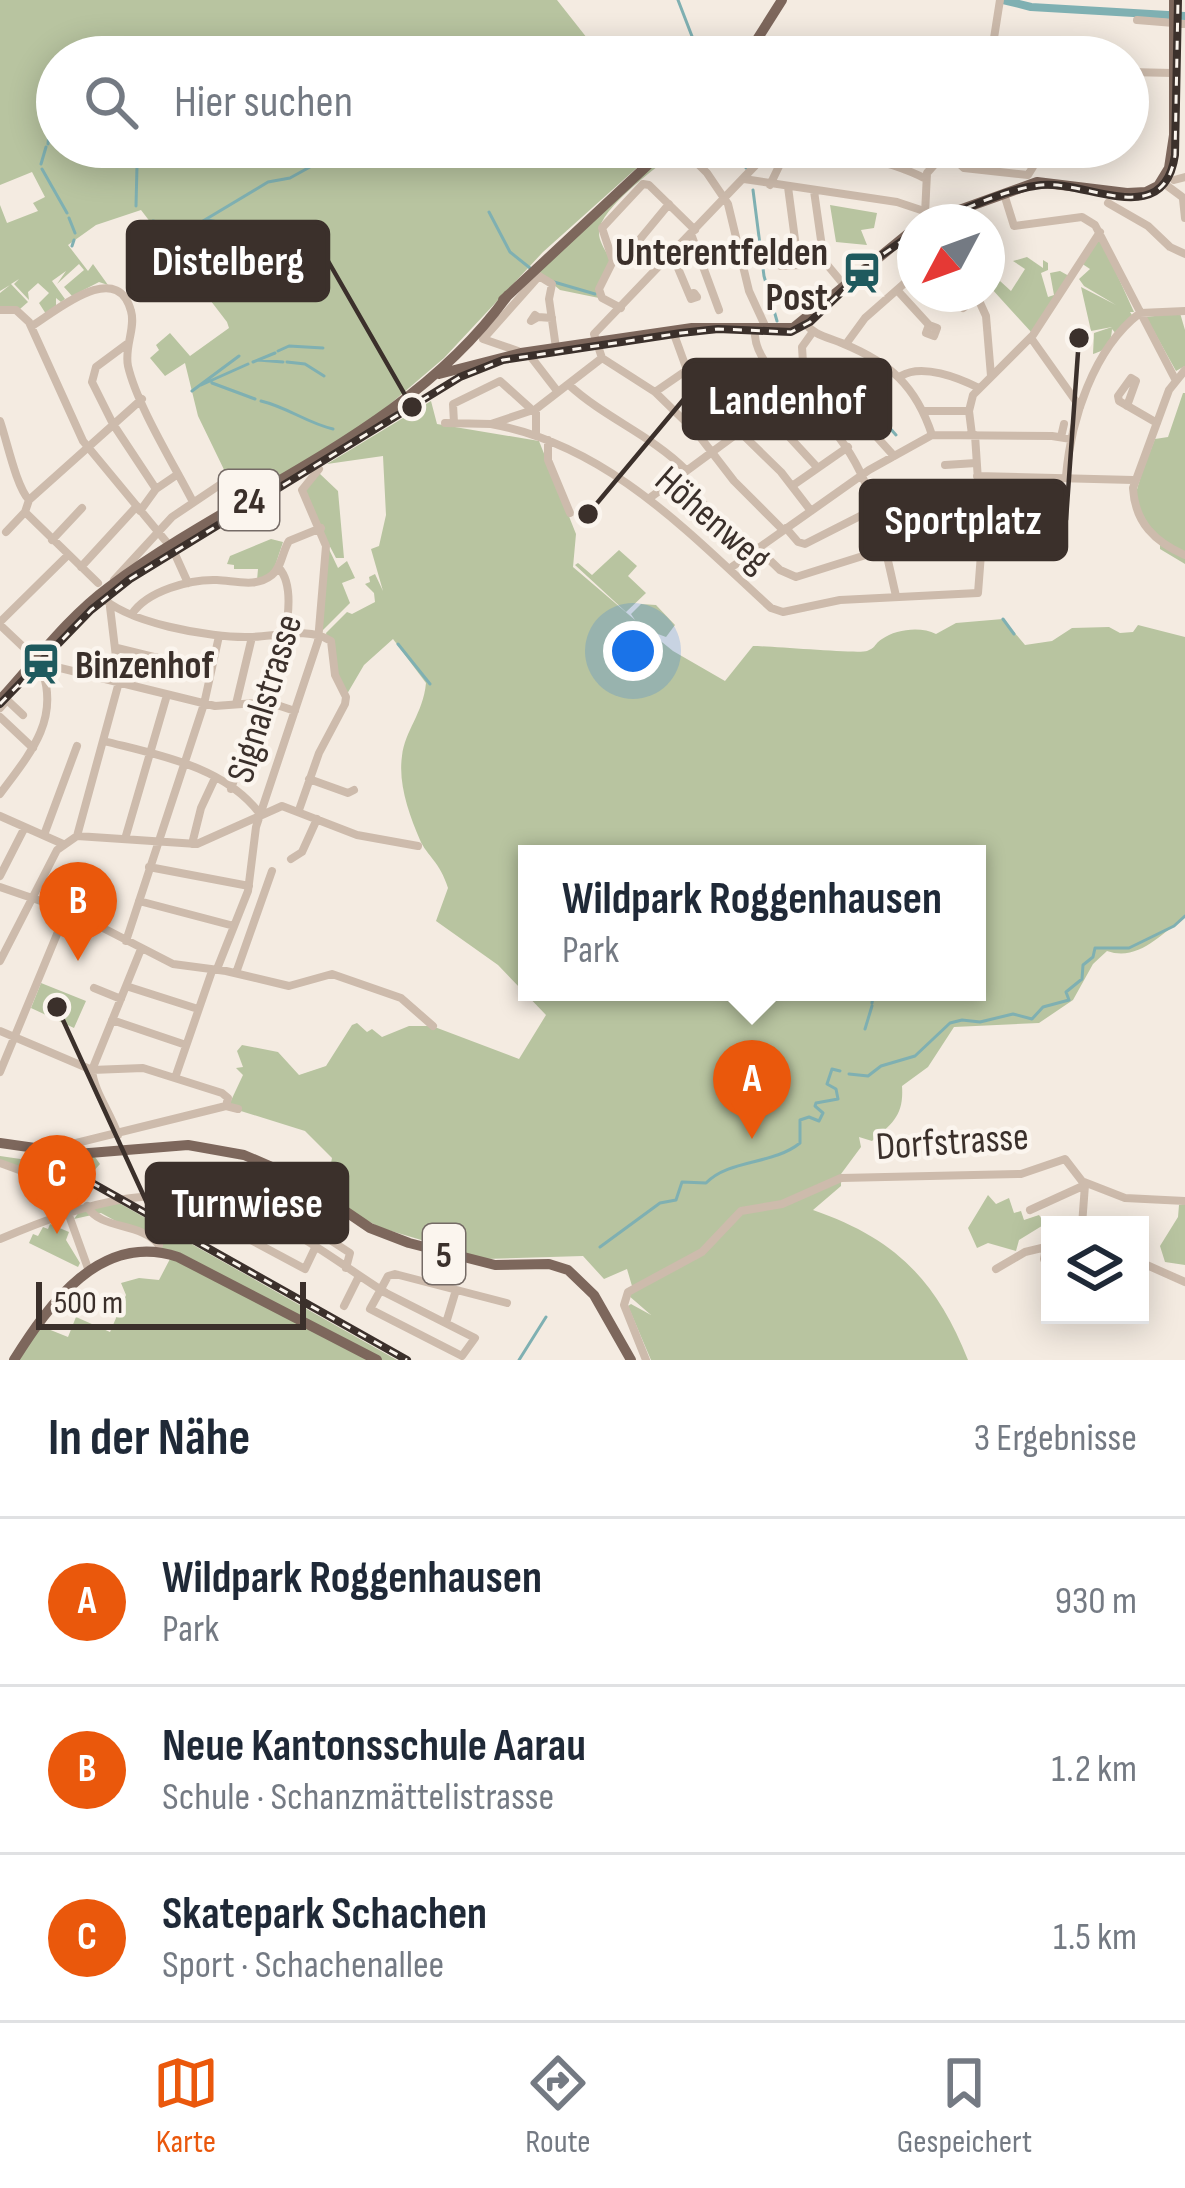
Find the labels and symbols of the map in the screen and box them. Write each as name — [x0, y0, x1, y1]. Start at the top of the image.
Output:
north arrow — [897, 204, 1005, 312]
callout: Distelberg — [128, 222, 328, 300]
place label: Unterentfelden Post — [615, 230, 828, 322]
text: Distelberg — [152, 237, 304, 288]
station icon: Unterentfelden Post — [839, 250, 885, 296]
callout: Landenhof — [684, 360, 890, 438]
text: Landenhof — [708, 376, 867, 427]
street label: Höhenweg — [645, 457, 780, 583]
road number: 24 — [219, 470, 279, 530]
callout: Sportplatz — [861, 481, 1066, 559]
text: Sportplatz — [884, 496, 1042, 547]
street label: Signalstrasse — [218, 609, 313, 788]
your location — [603, 621, 663, 681]
station icon: Binzenhof — [18, 641, 64, 687]
place label: Binzenhof — [75, 643, 215, 690]
pin: B — [39, 862, 117, 961]
pin: A — [713, 1040, 791, 1139]
street label: Dorfstrasse — [874, 1114, 1030, 1171]
pin: C — [18, 1135, 96, 1234]
callout: Turnwiese — [147, 1164, 347, 1242]
text: Turnwiese — [171, 1179, 323, 1230]
road number: 5 — [423, 1224, 465, 1284]
scale bar — [36, 1276, 306, 1329]

